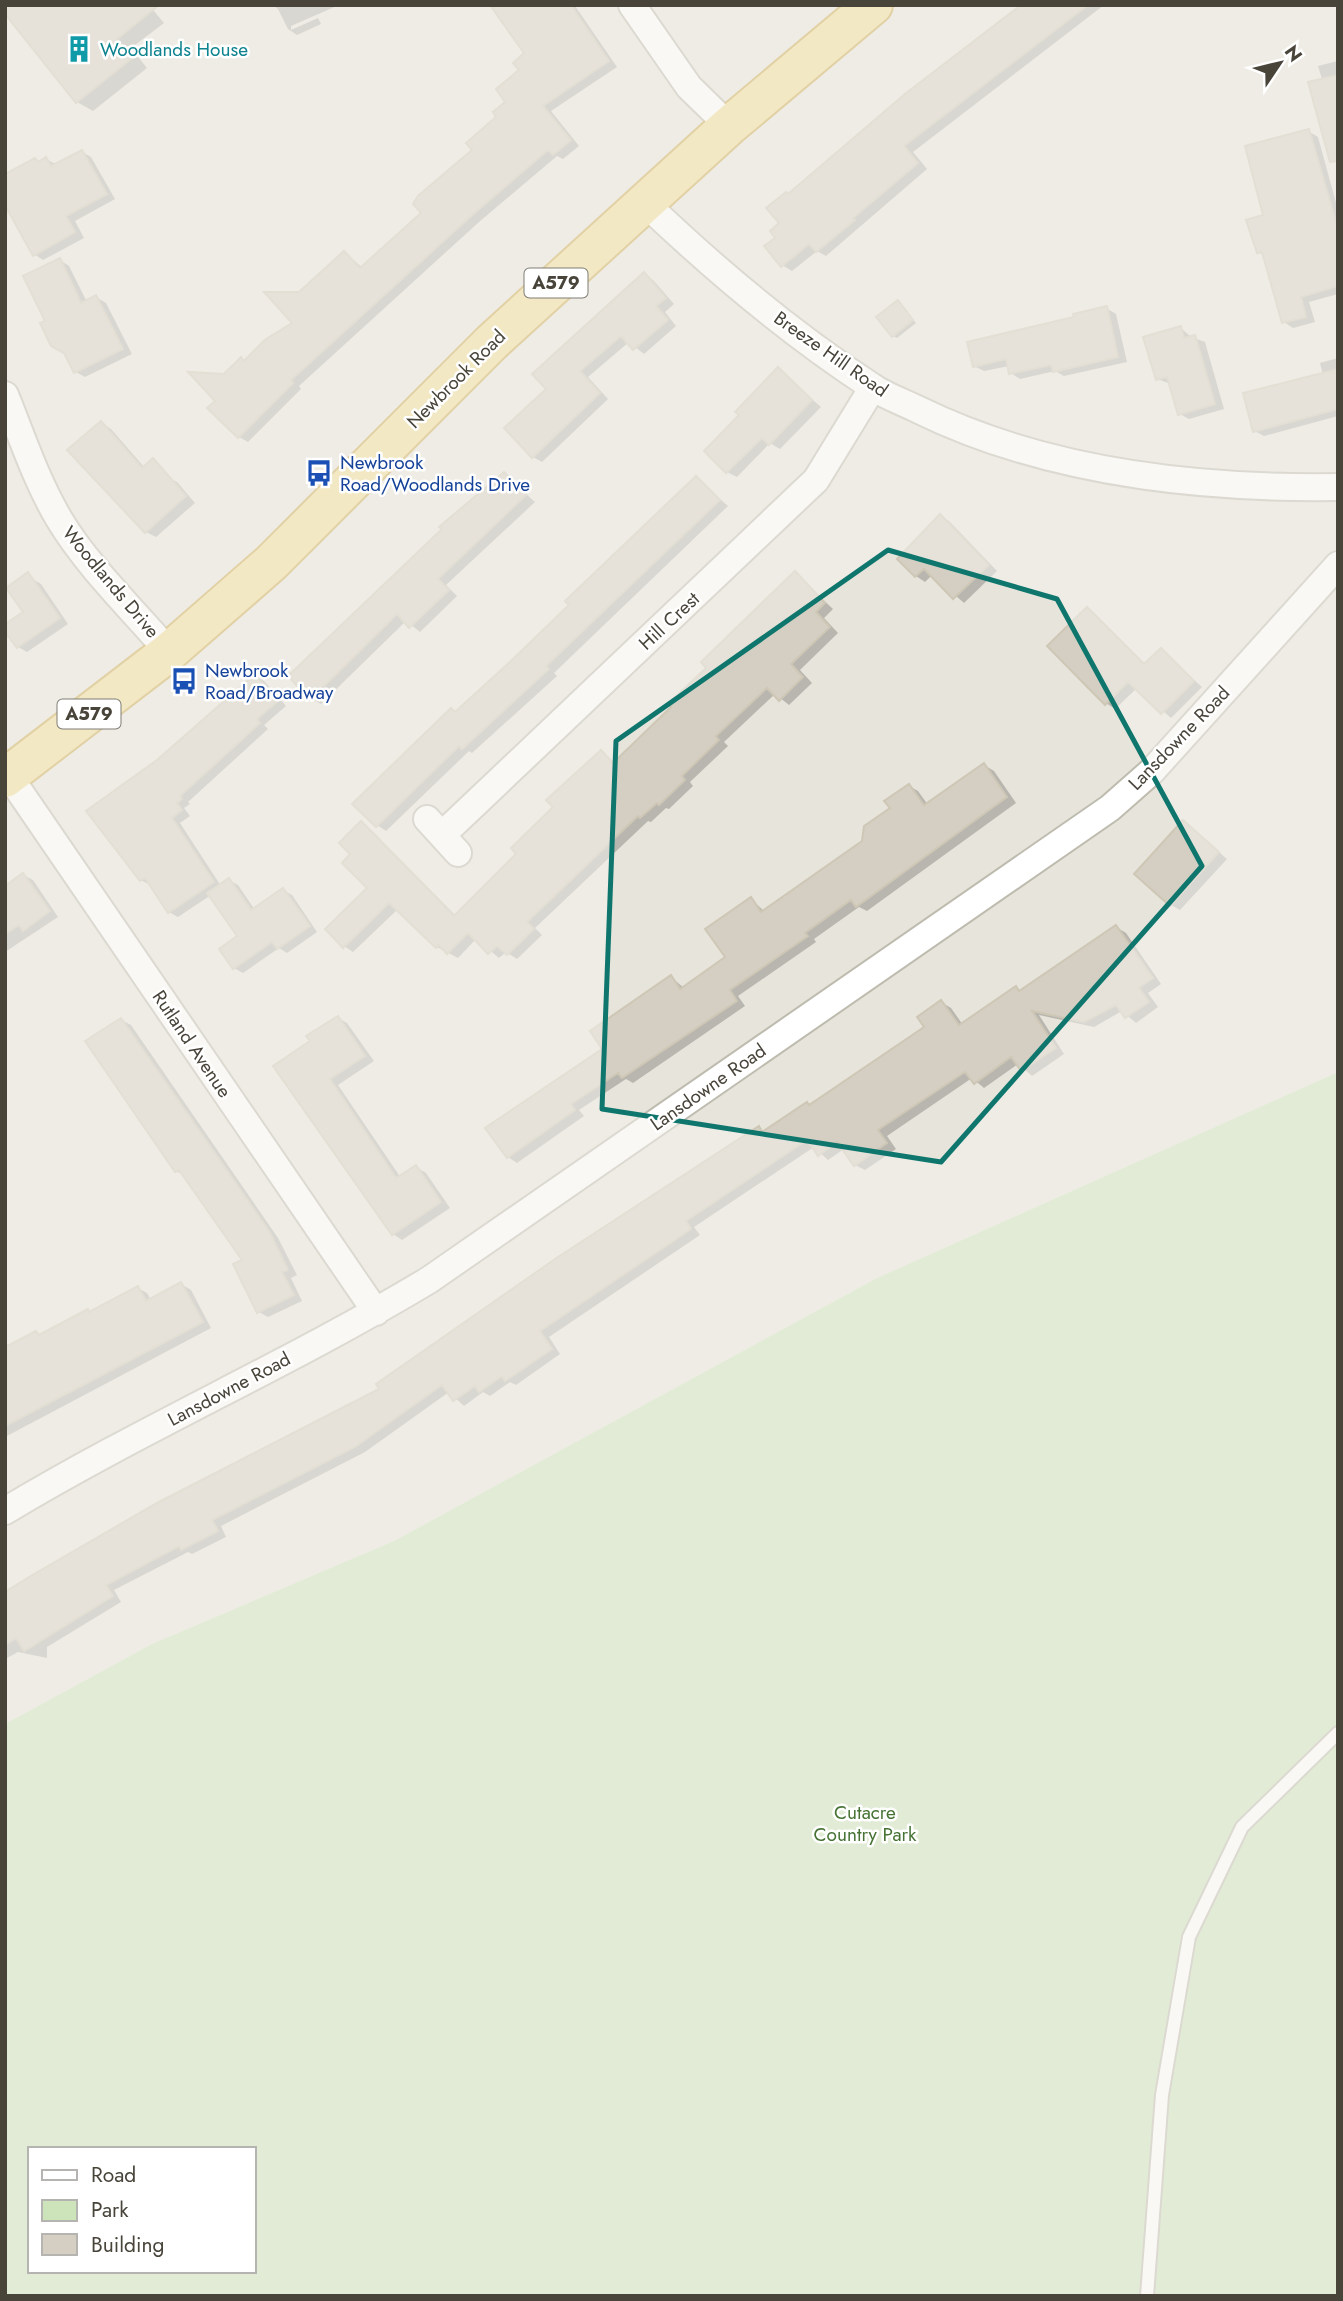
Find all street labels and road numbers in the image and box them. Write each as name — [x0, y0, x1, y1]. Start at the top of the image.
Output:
road number: A579 — [524, 268, 588, 298]
street label: Breeze Hill Road — [768, 305, 894, 403]
street label: Newbrook Road — [400, 323, 512, 435]
street label: Woodlands Drive — [56, 520, 166, 644]
street label: Hill Crest — [633, 586, 706, 656]
street label: Lansdowne Road — [1122, 680, 1236, 796]
road number: A579 — [57, 700, 120, 728]
street label: Rutland Avenue — [146, 985, 238, 1103]
street label: Lansdowne Road — [645, 1037, 771, 1137]
street label: Lansdowne Road — [163, 1345, 295, 1433]

